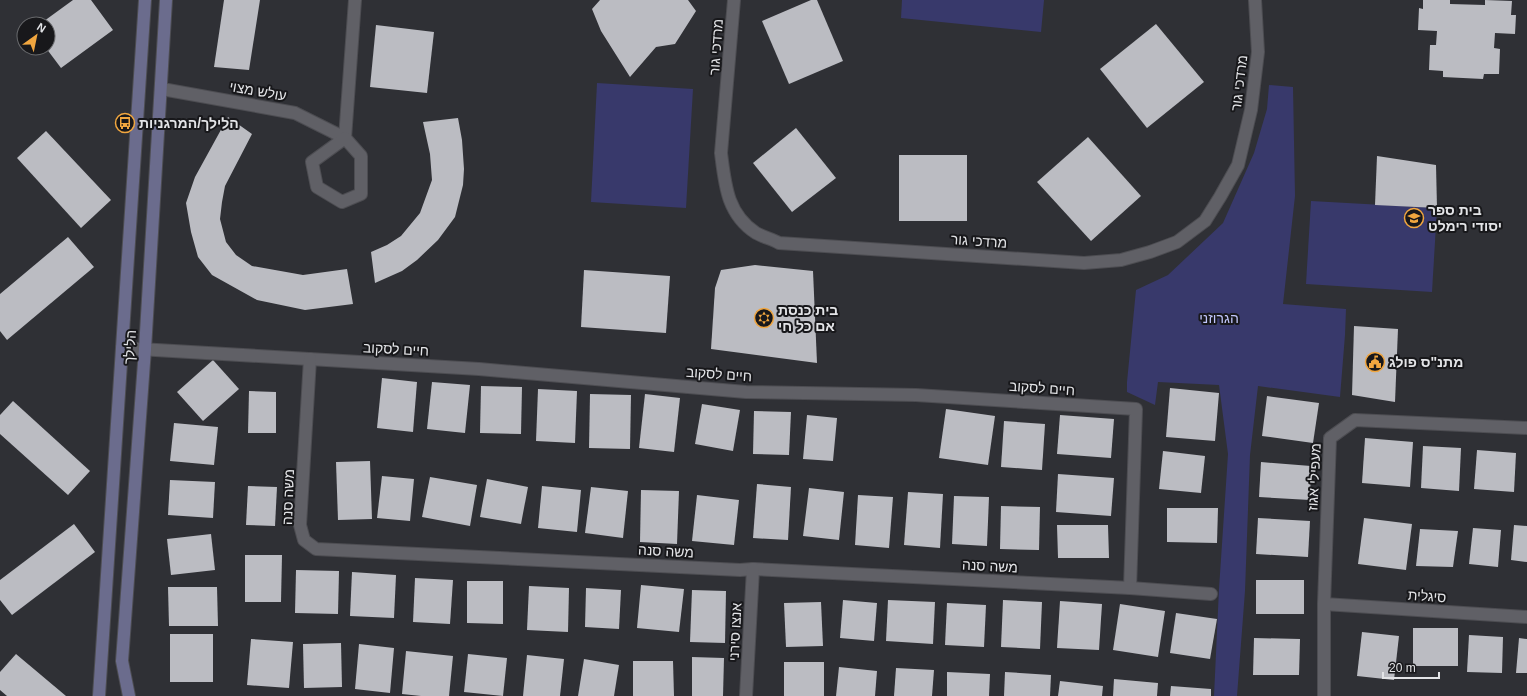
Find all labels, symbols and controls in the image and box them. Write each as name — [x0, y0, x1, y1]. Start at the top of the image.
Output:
north arrow — [16, 16, 56, 56]
street label: מרדכי גור — [706, 18, 726, 76]
text: N — [35, 20, 48, 35]
street label: מרדכי גור — [1228, 54, 1250, 112]
street label: עולש מצוי — [228, 78, 288, 104]
bus stop icon: הלילך/המרגניות — [114, 112, 136, 134]
place label: הלילך/המרגניות — [139, 115, 239, 131]
place label: בית ספר יסודי רימלט — [1428, 202, 1502, 234]
school or university icon: בית ספר יסודי רימלט — [1403, 207, 1425, 229]
street label: מרדכי גור — [950, 231, 1008, 251]
place label: בית כנסת אם כל חי — [778, 302, 838, 334]
synagogue icon: בית כנסת אם כל חי — [753, 307, 775, 329]
park label: הגרוזני — [1199, 310, 1239, 326]
street label: הלילך — [121, 329, 139, 365]
street label: חיים לסקוב — [363, 339, 429, 359]
public building icon: מתנ"ס פולג — [1364, 351, 1386, 373]
place label: מתנ"ס פולג — [1389, 354, 1463, 370]
street label: חיים לסקוב — [685, 364, 753, 384]
street label: חיים לסקוב — [1008, 378, 1076, 398]
street label: מעפילי אגוז — [1304, 443, 1324, 511]
street label: משה סנה — [279, 469, 297, 525]
street label: משה סנה — [638, 542, 694, 560]
street label: משה סנה — [962, 557, 1018, 575]
street label: סיגלית — [1407, 587, 1447, 605]
street label: אנצו סירני — [725, 602, 745, 662]
scale bar — [1383, 654, 1439, 680]
text: 20 m — [1389, 661, 1416, 675]

